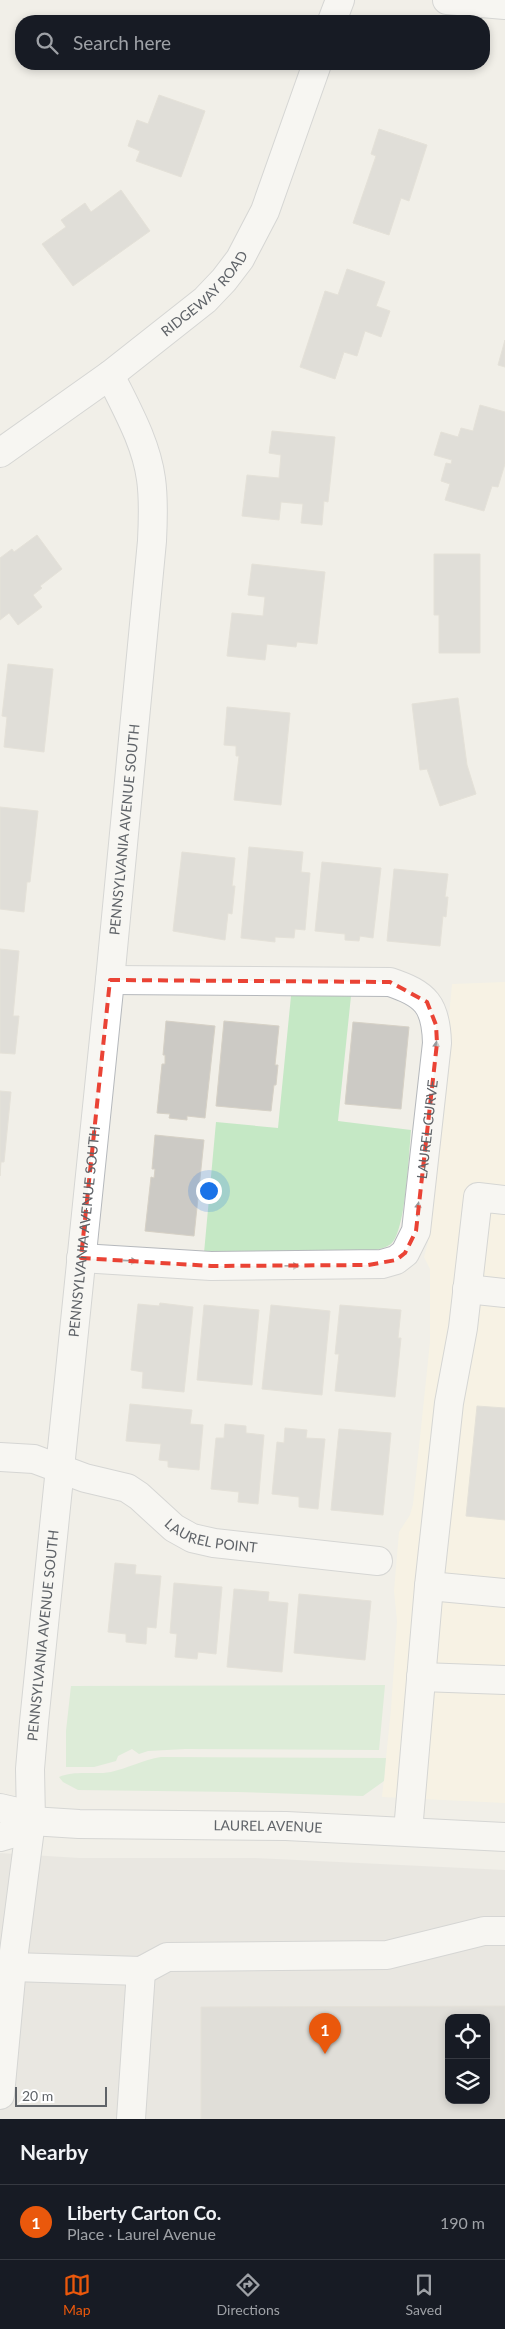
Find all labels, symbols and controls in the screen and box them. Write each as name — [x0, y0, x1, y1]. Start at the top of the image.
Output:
search box — [15, 15, 490, 70]
icon: search — [33, 29, 61, 57]
text: Search here — [73, 31, 171, 54]
street label: RIDGEWAY ROAD — [157, 248, 251, 340]
street label: PENNSYLVANIA AVENUE SOUTH — [105, 723, 142, 936]
one-way arrow — [432, 1039, 440, 1055]
street label: LAUREL CURVE — [413, 1079, 441, 1180]
street label: PENNSYLVANIA AVENUE SOUTH — [64, 1125, 103, 1338]
your location — [196, 1178, 222, 1204]
one-way arrow — [414, 1201, 422, 1217]
one-way arrow — [122, 1257, 138, 1265]
one-way arrow — [284, 1261, 300, 1269]
street label: LAUREL POINT — [161, 1515, 259, 1556]
street label: PENNSYLVANIA AVENUE SOUTH — [23, 1529, 62, 1742]
street label: LAUREL AVENUE — [213, 1816, 323, 1836]
pin: 1 — [309, 2013, 341, 2054]
map controls — [445, 2014, 490, 2104]
button: locate — [445, 2014, 490, 2059]
button: layers — [445, 2059, 490, 2104]
scale bar — [15, 2084, 108, 2107]
text: 20 m — [22, 2087, 53, 2104]
text: Nearby — [20, 2139, 88, 2164]
text: Liberty Carton Co. — [67, 2201, 221, 2224]
text: 1 — [31, 2213, 41, 2232]
text: 190 m — [440, 2213, 485, 2232]
text: Place · Laurel Avenue — [67, 2224, 216, 2243]
tab: Map — [63, 2271, 91, 2318]
tab: Directions — [217, 2271, 280, 2318]
tab: Saved — [406, 2271, 442, 2318]

